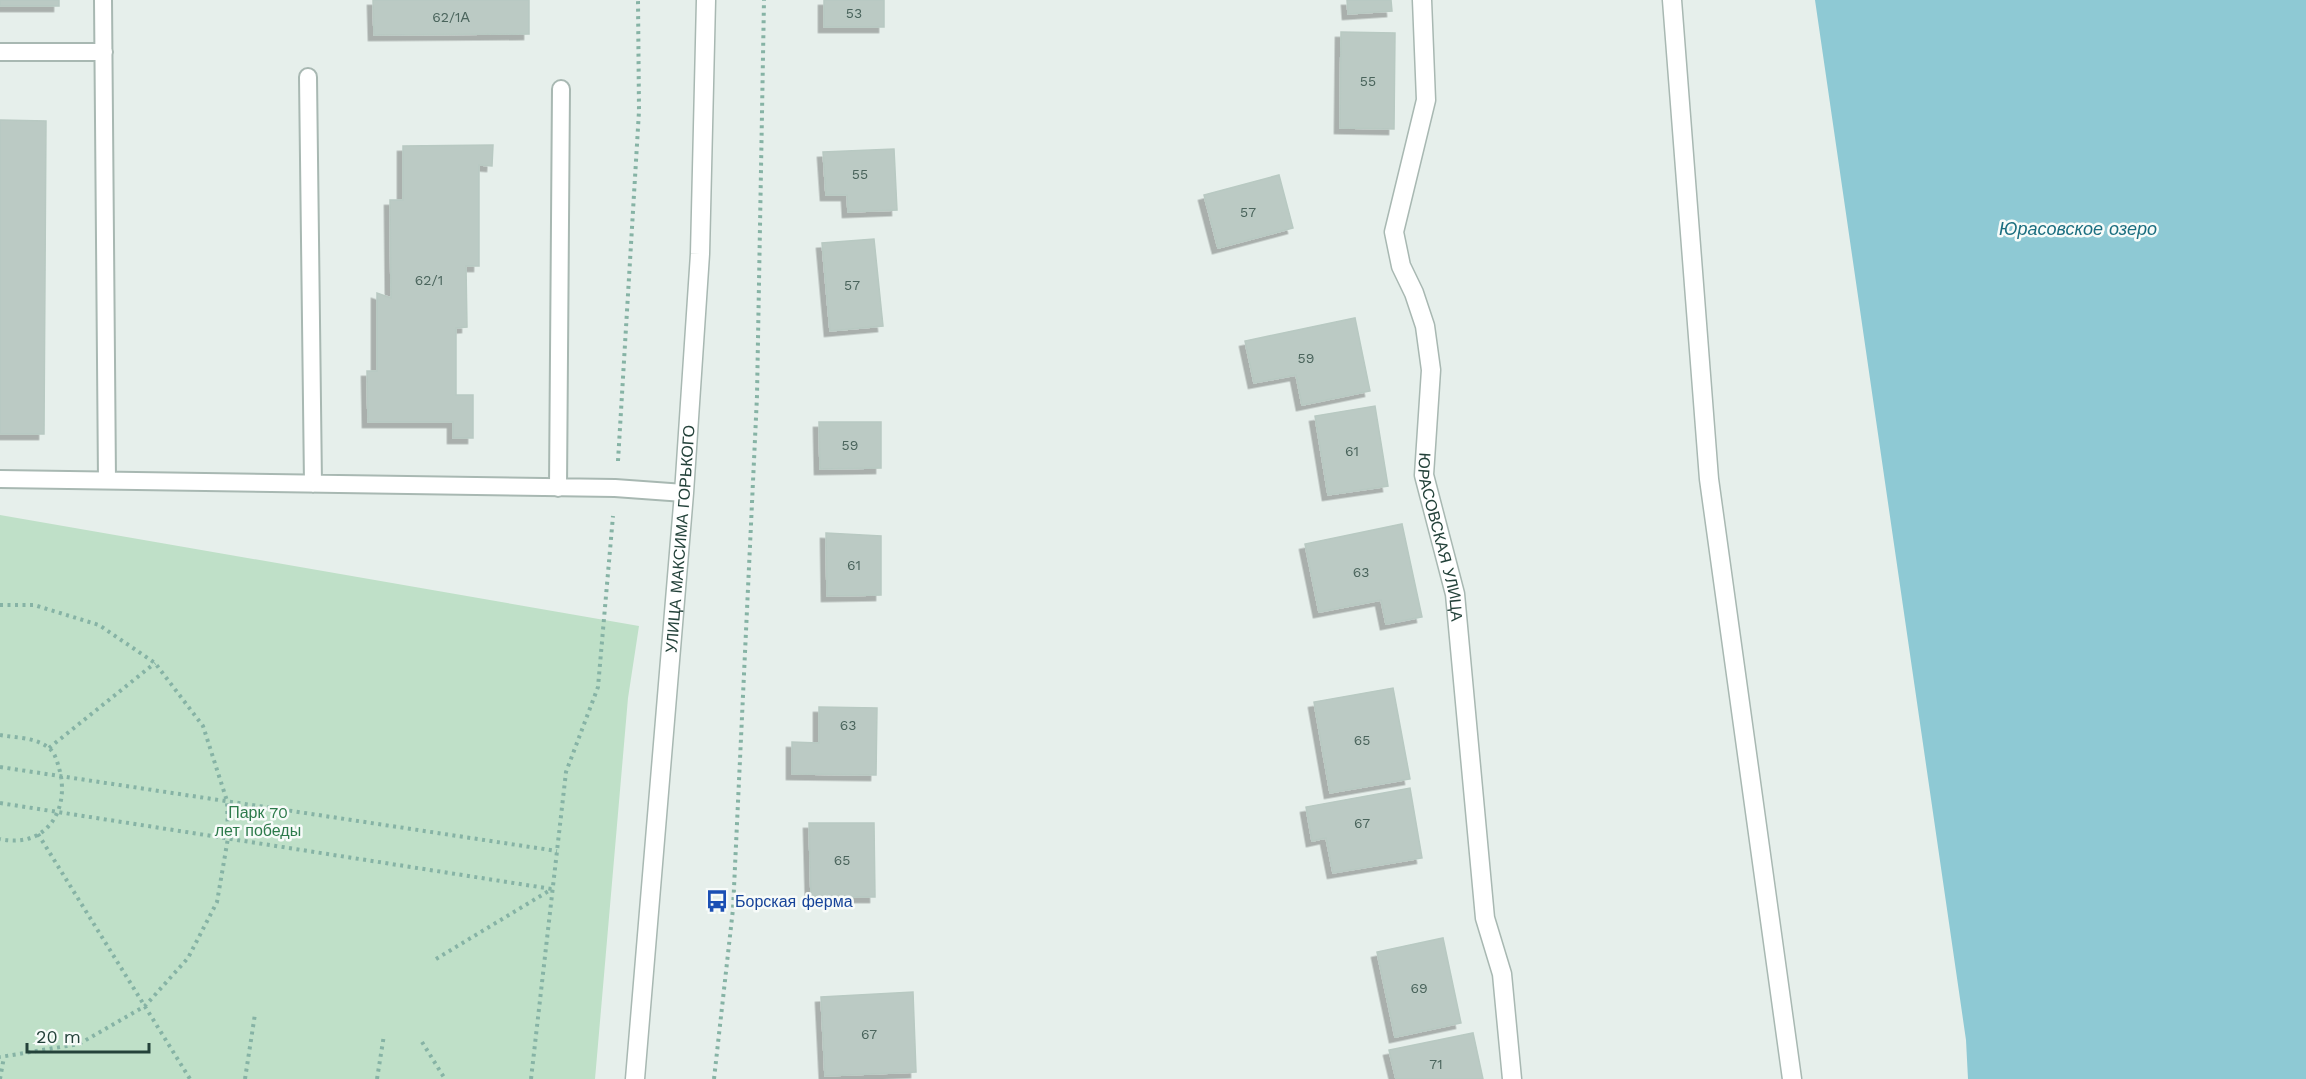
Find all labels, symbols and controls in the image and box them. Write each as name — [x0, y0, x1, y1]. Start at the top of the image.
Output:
house number: 53 — [846, 5, 862, 21]
house number: 62/1А — [432, 9, 470, 25]
house number: 55 — [1360, 73, 1376, 89]
house number: 55 — [852, 166, 868, 182]
house number: 57 — [1240, 204, 1256, 220]
water label: Юрасовское озеро — [1999, 218, 2157, 239]
house number: 62/1 — [415, 272, 443, 288]
house number: 57 — [844, 277, 860, 293]
house number: 59 — [1298, 350, 1314, 366]
street label: УЛИЦА МАКСИМА ГОРЬКОГО — [662, 424, 699, 654]
house number: 59 — [842, 437, 858, 453]
house number: 61 — [1345, 443, 1359, 459]
street label: ЮРАСОВСКАЯ УЛИЦА — [1414, 452, 1467, 622]
house number: 61 — [847, 557, 861, 573]
house number: 63 — [1353, 564, 1369, 580]
house number: 63 — [840, 717, 856, 733]
house number: 65 — [1354, 732, 1370, 748]
park label: Парк 70 лет победы — [215, 803, 301, 840]
house number: 67 — [1354, 815, 1370, 831]
house number: 65 — [834, 852, 850, 868]
bus stop icon: Борская ферма — [704, 888, 730, 914]
place label: Борская ферма — [735, 892, 853, 911]
house number: 69 — [1410, 980, 1428, 996]
scale bar — [27, 1016, 148, 1054]
text: 20 m — [36, 1026, 81, 1047]
house number: 67 — [861, 1026, 877, 1042]
house number: 71 — [1429, 1056, 1443, 1072]

